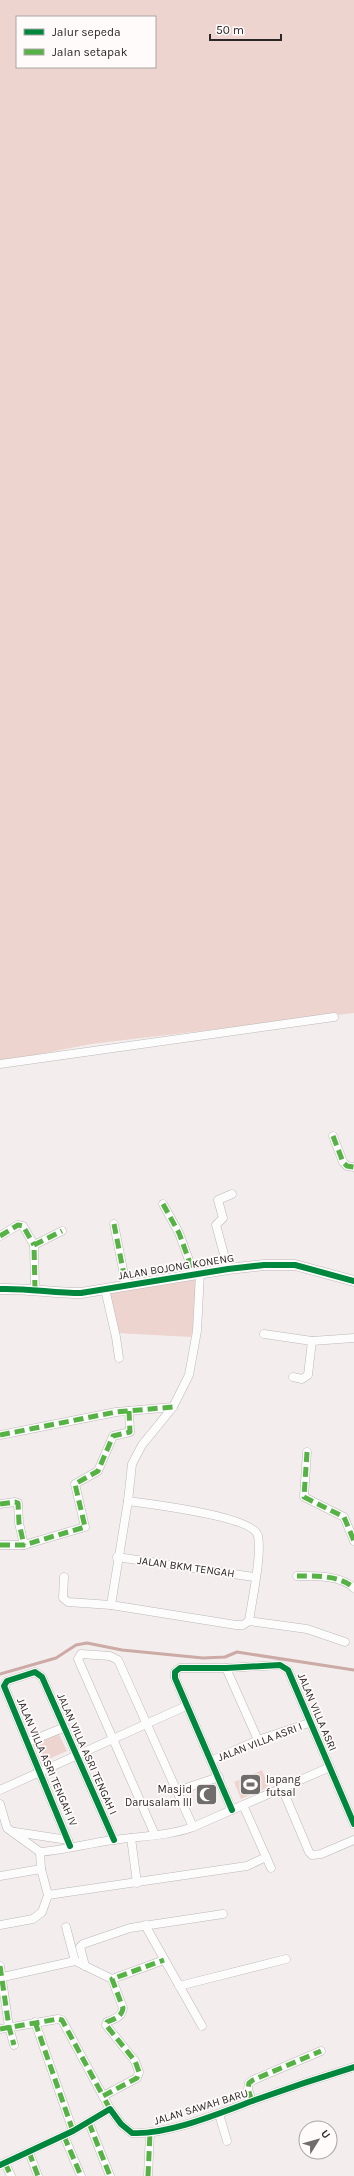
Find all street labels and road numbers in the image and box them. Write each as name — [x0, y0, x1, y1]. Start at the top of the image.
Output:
street label: JALAN BOJONG KONENG — [117, 1251, 235, 1283]
street label: JALAN BKM TENGAH — [137, 1554, 235, 1580]
street label: JALAN VILLA ASRI — [295, 1671, 339, 1753]
street label: JALAN VILLA ASRI TENGAH I — [54, 1691, 120, 1817]
street label: JALAN VILLA ASRI TENGAH IV — [14, 1696, 80, 1828]
street label: JALAN VILLA ASRI I — [216, 1720, 304, 1764]
street label: JALAN SAWAH BARU — [152, 2086, 250, 2128]

